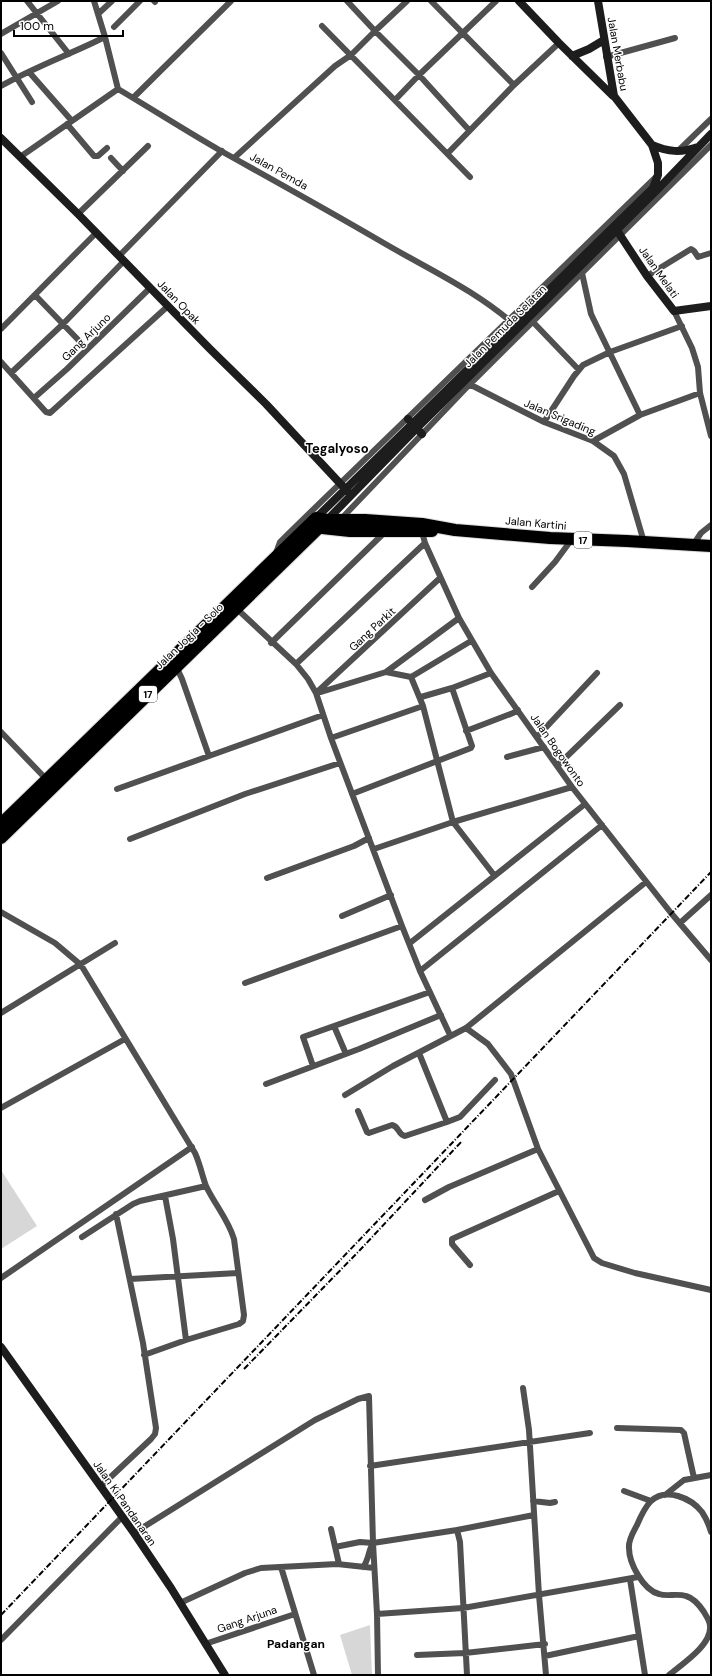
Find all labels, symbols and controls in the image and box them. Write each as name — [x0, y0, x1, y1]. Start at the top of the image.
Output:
scale bar — [14, 12, 123, 38]
street label: Jalan Merbabu — [605, 16, 631, 92]
text: 100 m — [20, 18, 54, 34]
street label: Jalan Pemda — [248, 149, 310, 193]
street label: Jalan Melati — [636, 243, 682, 301]
street label: Jalan Opak — [154, 277, 204, 327]
street label: Jalan Pemuda Selatan — [461, 282, 549, 370]
street label: Gang Arjuno — [59, 310, 113, 364]
street label: Jalan Srigading — [522, 396, 598, 438]
district label: Tegalyoso — [305, 440, 369, 457]
street label: Jalan Kartini — [505, 513, 567, 533]
road number: 17 — [574, 532, 592, 548]
street label: Jalan Jogja - Solo — [152, 600, 226, 672]
street label: Gang Parkit — [346, 604, 398, 654]
road number: 17 — [139, 686, 157, 702]
street label: Jalan Bogowonto — [528, 711, 588, 789]
street label: Jalan Ki Pandanaran — [90, 1458, 160, 1548]
street label: Gang Arjuna — [215, 1602, 279, 1636]
district label: Padangan — [267, 1636, 325, 1652]

